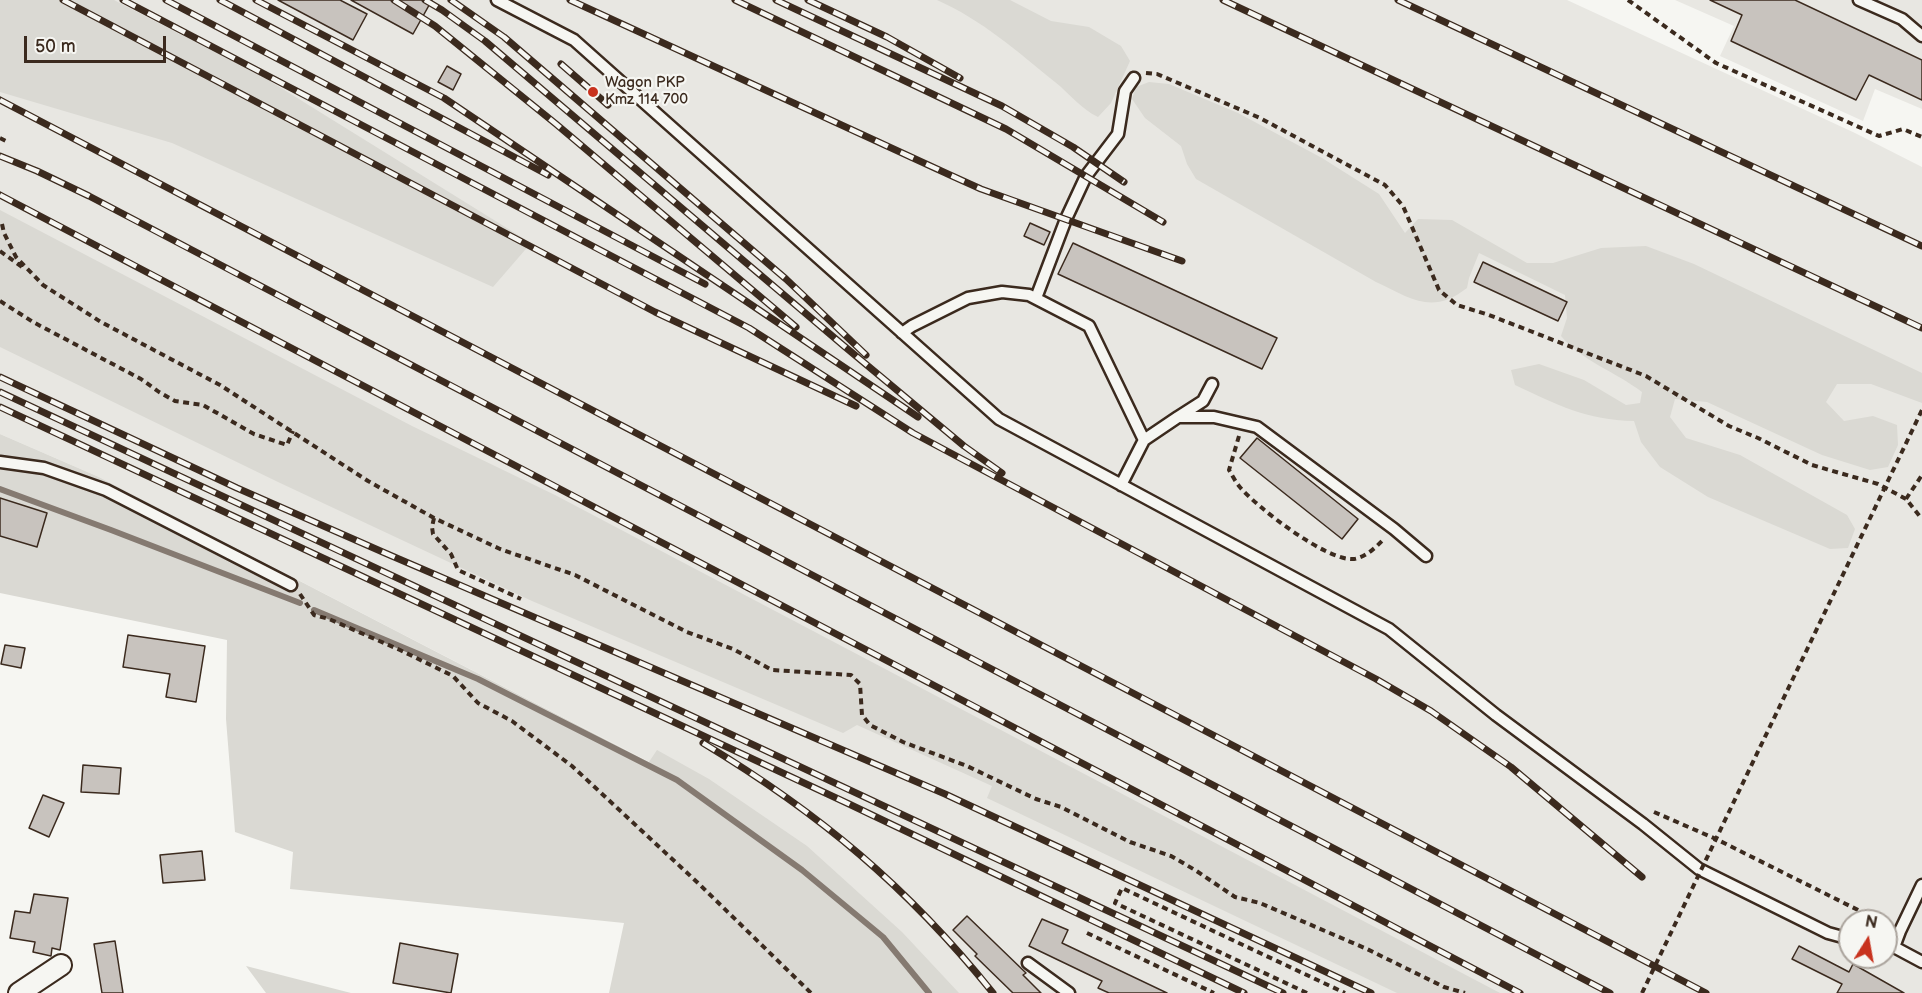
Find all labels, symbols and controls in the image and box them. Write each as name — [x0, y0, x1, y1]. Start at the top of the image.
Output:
scale bar — [27, 24, 170, 62]
text: 50 m — [35, 36, 76, 57]
place label: Wagon PKP Kmz 114 700 — [605, 74, 688, 109]
marker: Wagon PKP Kmz 114 700 — [586, 85, 600, 99]
north arrow — [1838, 909, 1898, 969]
text: N — [1863, 912, 1879, 933]

